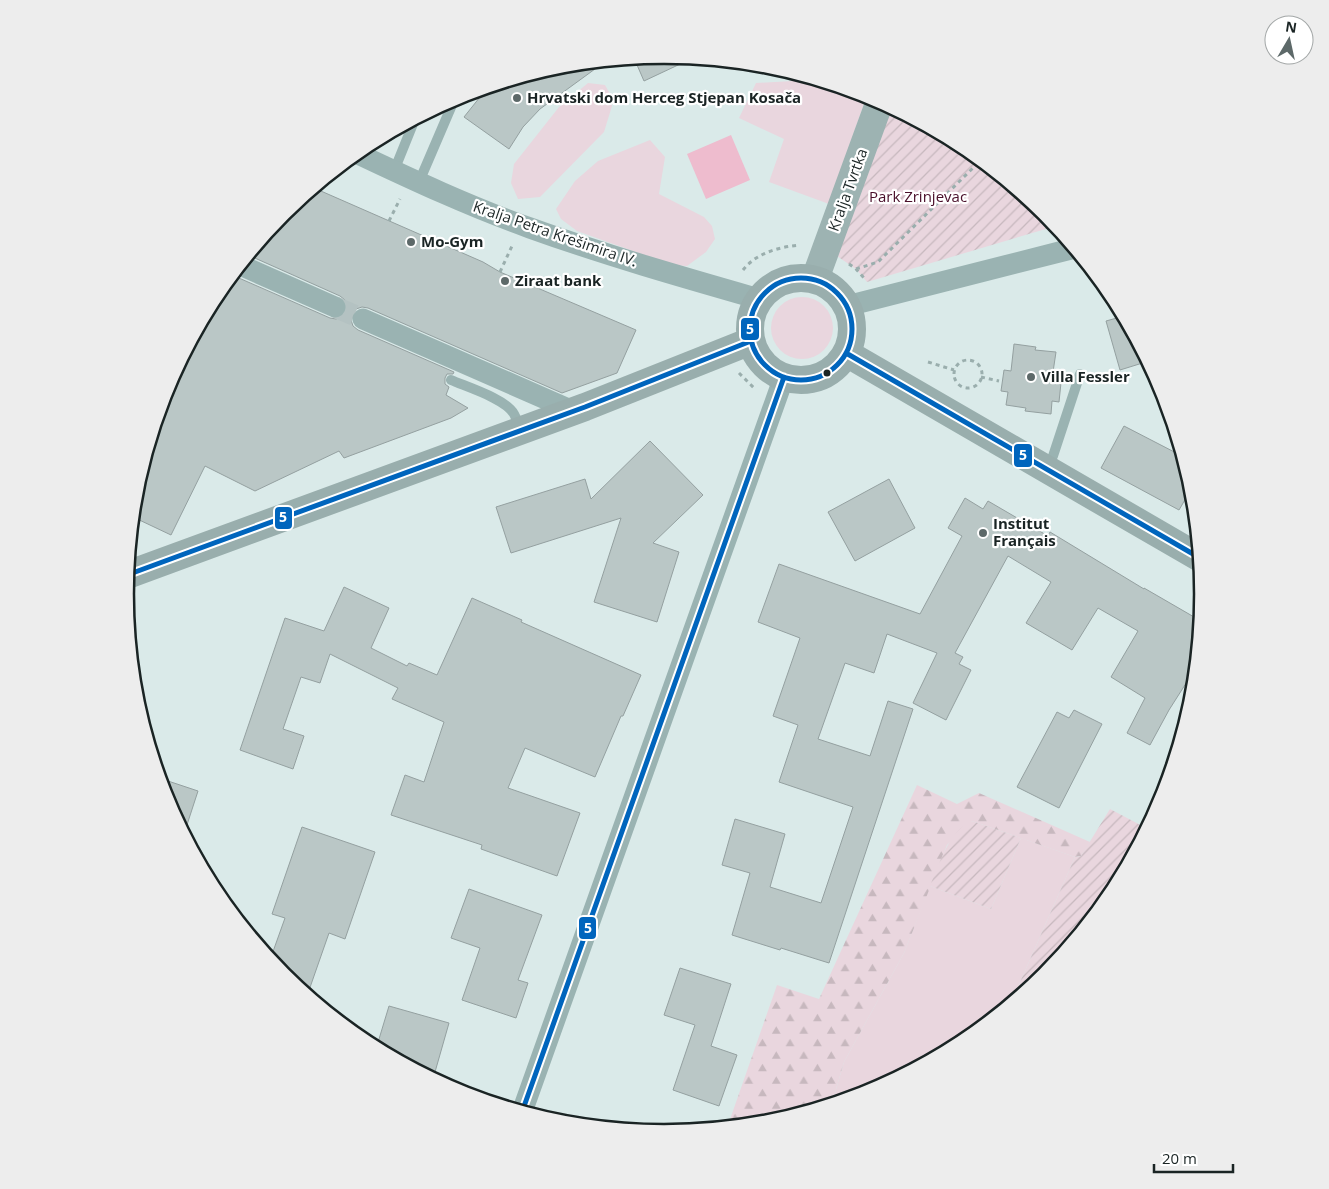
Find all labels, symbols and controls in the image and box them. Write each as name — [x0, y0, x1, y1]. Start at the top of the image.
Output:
north arrow — [1264, 15, 1314, 65]
text: N — [1284, 16, 1298, 37]
place label: Hrvatski dom Herceg Stjepan Kosača — [527, 87, 801, 107]
marker: Hrvatski dom Herceg Stjepan Kosača — [511, 92, 523, 104]
street label: Kralja Tvrtka — [823, 145, 871, 234]
park label: Park Zrinjevac — [869, 186, 967, 206]
street label: Kralja Petra Krešimira IV. — [471, 196, 640, 271]
place label: Mo-Gym — [421, 231, 483, 251]
marker: Mo-Gym — [405, 236, 417, 248]
place label: Ziraat bank — [515, 270, 602, 290]
marker: Ziraat bank — [499, 275, 511, 287]
line badge: 5 — [740, 317, 760, 341]
text: 5 — [746, 319, 754, 338]
place label: Villa Fessler — [1041, 366, 1130, 386]
unlabelled marker — [822, 368, 832, 378]
marker: Villa Fessler — [1025, 371, 1037, 383]
line badge: 5 — [1013, 443, 1033, 468]
text: 5 — [1019, 445, 1027, 464]
line badge: 5 — [274, 506, 293, 530]
text: 5 — [279, 507, 287, 526]
place label: Institut Français — [993, 513, 1056, 550]
marker: Institut Français — [977, 527, 989, 539]
line badge: 5 — [578, 916, 597, 940]
text: 5 — [584, 918, 592, 937]
scale bar — [1154, 1142, 1233, 1174]
text: 20 m — [1162, 1148, 1197, 1168]

